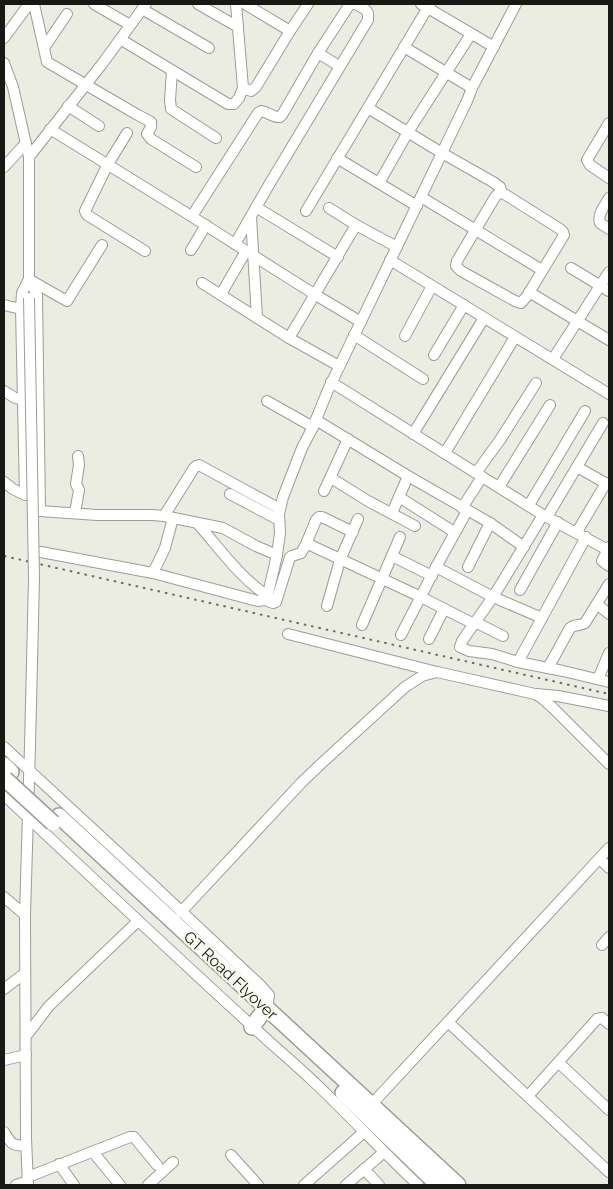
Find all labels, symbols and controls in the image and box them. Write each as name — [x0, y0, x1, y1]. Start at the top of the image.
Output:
street label: GT Road Flyover — [180, 927, 282, 1024]

